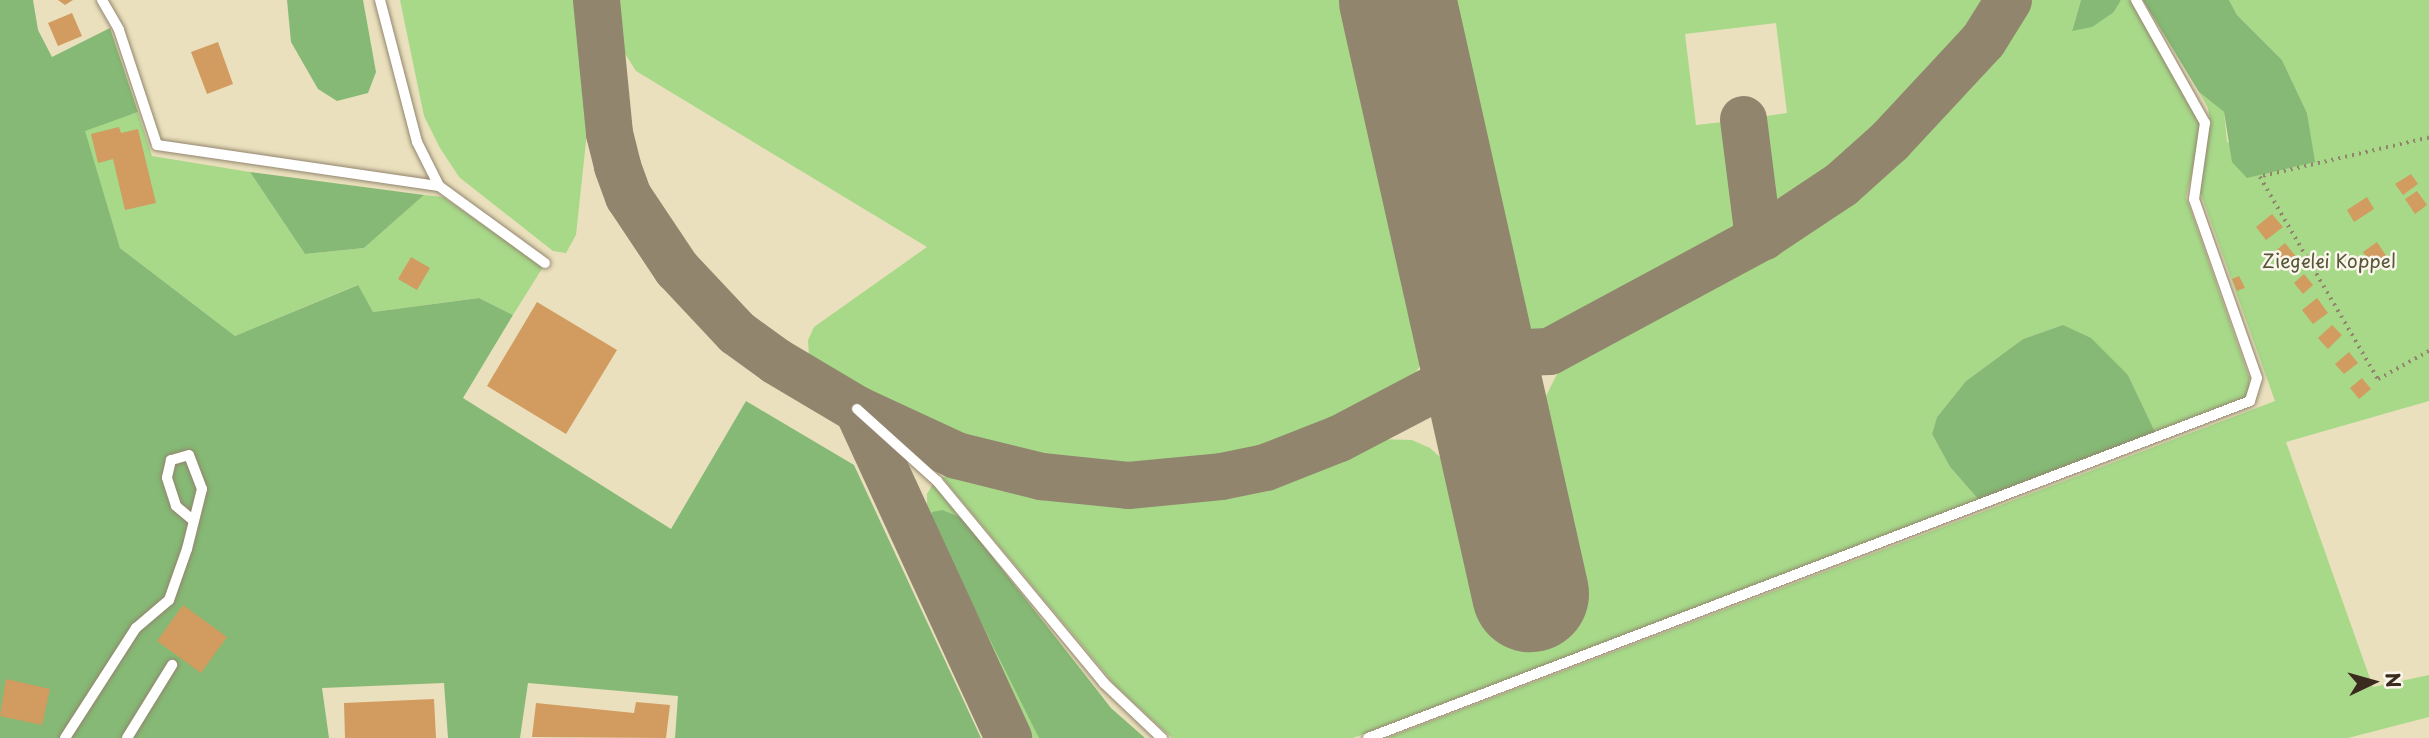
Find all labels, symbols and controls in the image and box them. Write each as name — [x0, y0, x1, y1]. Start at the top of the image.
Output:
park label: Ziegelei Koppel — [2261, 250, 2397, 272]
north arrow — [2338, 647, 2408, 717]
text: N — [2379, 671, 2409, 689]

